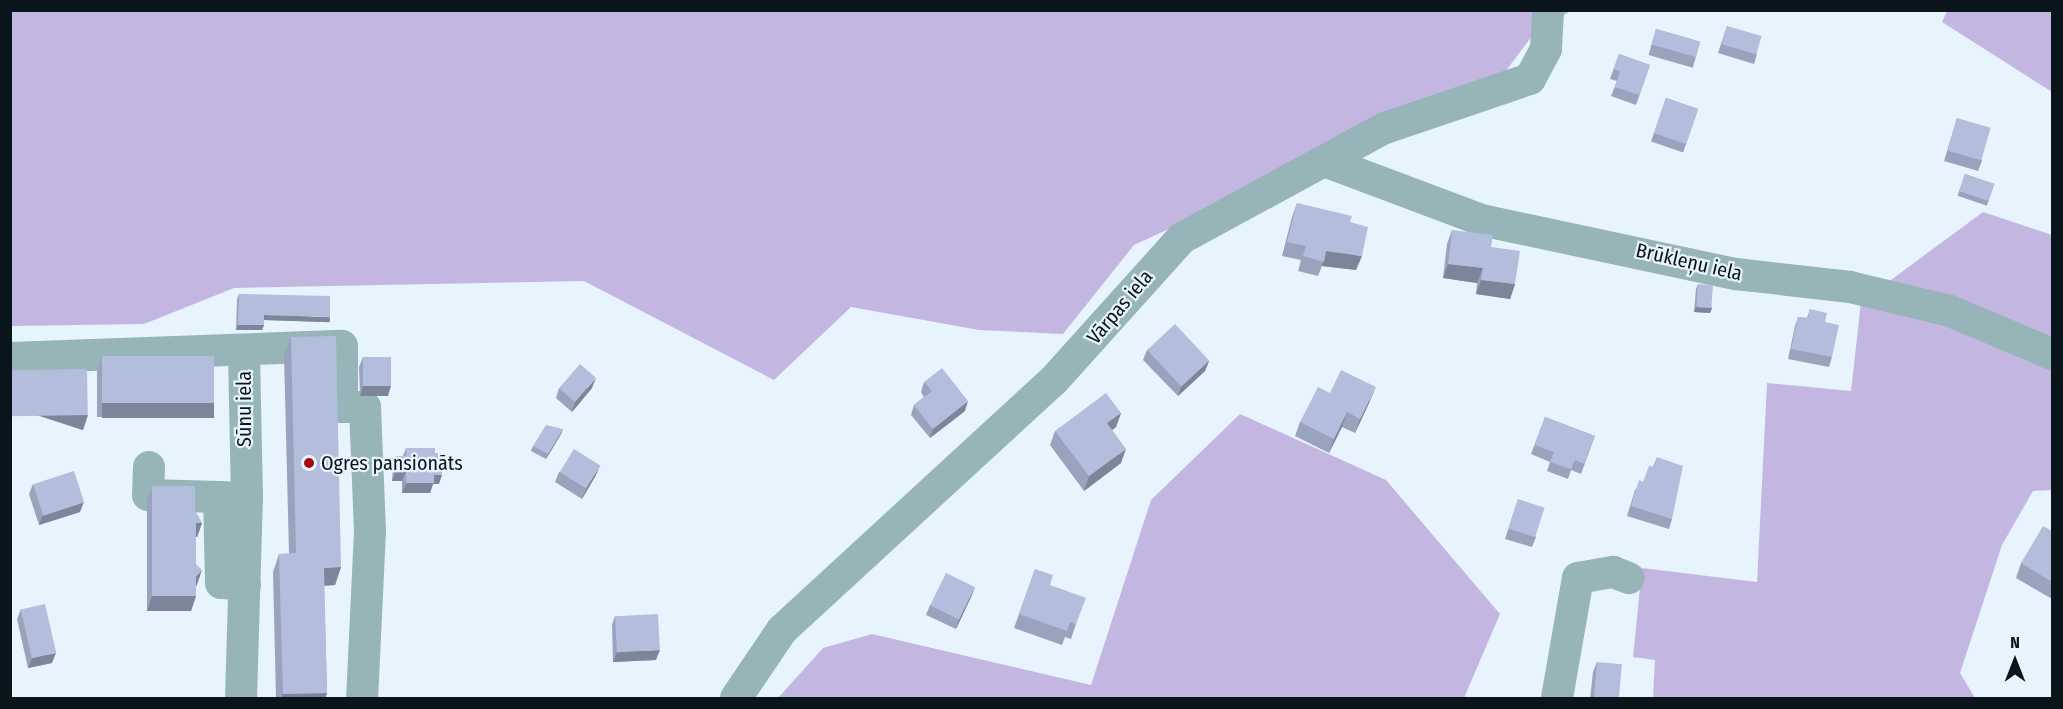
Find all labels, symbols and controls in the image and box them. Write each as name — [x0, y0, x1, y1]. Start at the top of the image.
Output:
street label: Brūkleņu iela — [1634, 238, 1744, 286]
street label: Vārpas iela — [1082, 265, 1158, 349]
street label: Sūnu iela — [232, 371, 256, 447]
place label: Ogres pansionāts — [321, 451, 463, 475]
marker: Ogres pansionāts — [302, 456, 316, 470]
north arrow — [1985, 631, 2045, 691]
text: N — [2010, 633, 2020, 652]

